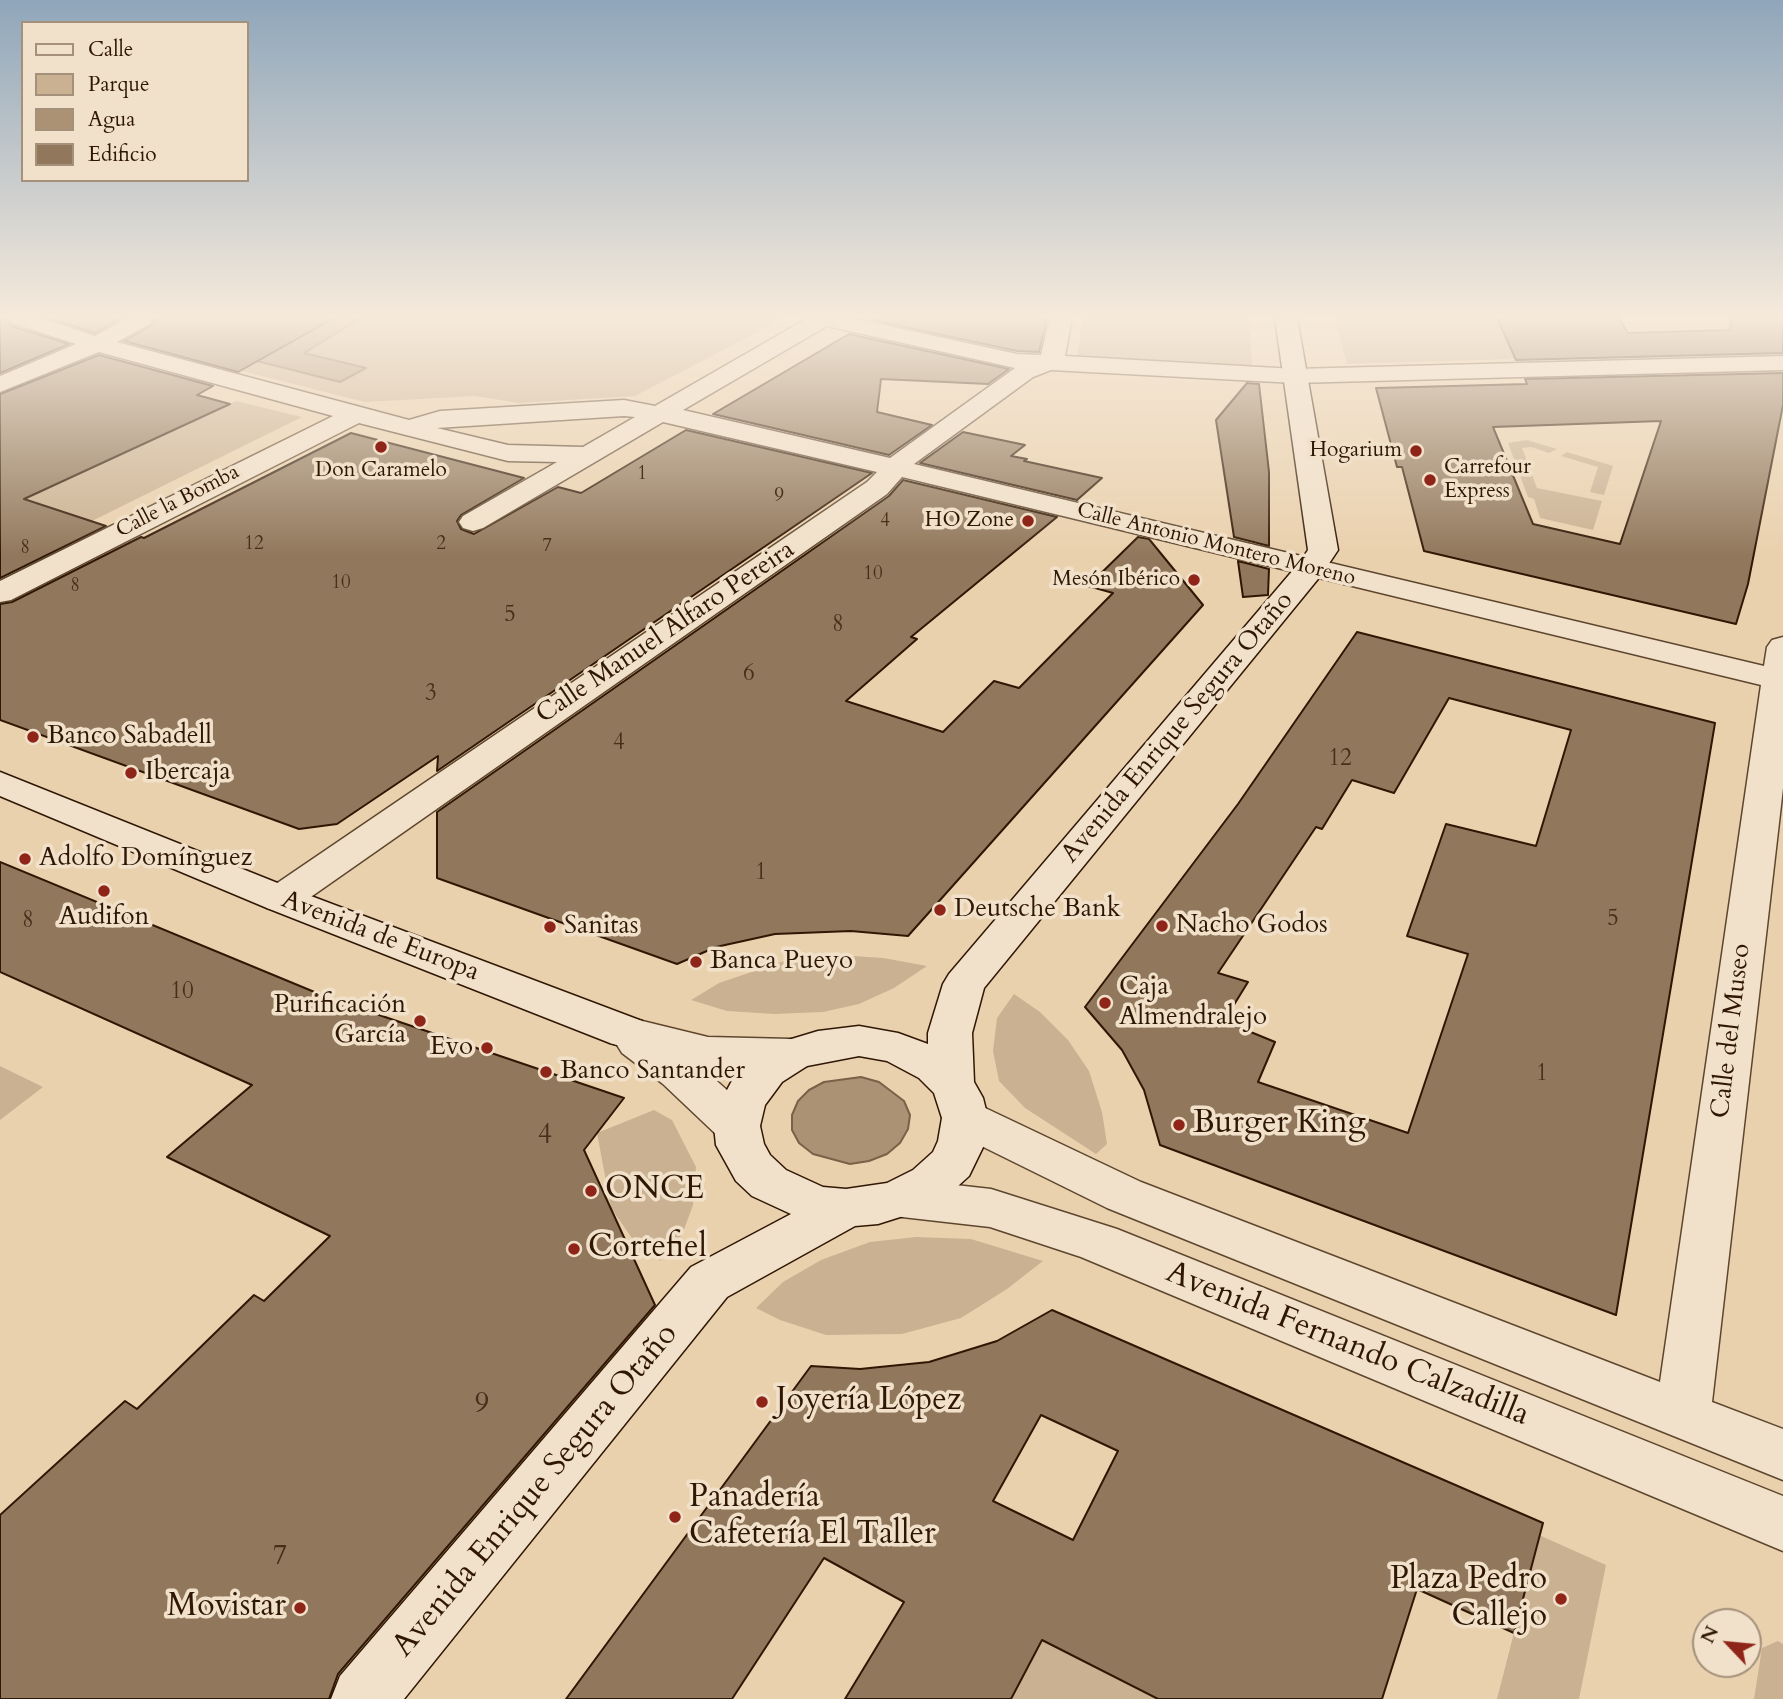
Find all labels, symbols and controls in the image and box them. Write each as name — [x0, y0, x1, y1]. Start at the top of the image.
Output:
legend — [21, 21, 248, 182]
text: Calle — [88, 35, 133, 64]
text: Parque — [88, 70, 149, 99]
text: Agua — [88, 105, 135, 134]
text: Edificio — [88, 140, 157, 169]
place label: Hogarium — [1309, 438, 1402, 464]
marker: Don Caramelo — [373, 439, 389, 455]
marker: Hogarium — [1408, 443, 1424, 459]
place label: Carrefour Express — [1444, 455, 1531, 505]
place label: Don Caramelo — [315, 458, 447, 484]
street label: Calle la Bomba — [112, 460, 244, 544]
house number: 1 — [637, 464, 647, 486]
marker: Carrefour Express — [1422, 472, 1438, 488]
house number: 9 — [774, 486, 784, 508]
street label: Calle Antonio Montero Moreno — [1074, 498, 1358, 592]
place label: HO Zone — [925, 508, 1014, 534]
house number: 4 — [880, 511, 890, 533]
marker: HO Zone — [1020, 513, 1036, 529]
house number: 12 — [244, 534, 264, 556]
house number: 2 — [436, 534, 446, 556]
street label: Calle Manuel Alfaro Pereira — [531, 535, 801, 731]
house number: 7 — [542, 536, 552, 558]
house number: 8 — [20, 538, 30, 560]
house number: 10 — [863, 564, 883, 586]
place label: Mesón Ibérico — [1052, 567, 1180, 593]
marker: Mesón Ibérico — [1186, 572, 1202, 588]
house number: 10 — [331, 573, 351, 595]
house number: 8 — [70, 576, 80, 598]
street label: Avenida Enrique Segura Otaño — [1055, 586, 1301, 870]
house number: 5 — [504, 602, 516, 630]
house number: 8 — [832, 612, 844, 640]
house number: 6 — [743, 661, 755, 689]
house number: 3 — [425, 681, 437, 709]
place label: Banco Sabadell — [47, 721, 212, 753]
marker: Banco Sabadell — [25, 729, 41, 745]
house number: 4 — [613, 730, 625, 758]
house number: 12 — [1328, 746, 1352, 774]
place label: Ibercaja — [145, 757, 231, 789]
marker: Ibercaja — [123, 765, 139, 781]
place label: Adolfo Domínguez — [39, 843, 252, 875]
marker: Adolfo Domínguez — [17, 851, 33, 867]
house number: 1 — [755, 860, 767, 888]
marker: Audifon — [96, 883, 112, 899]
street label: Avenida de Europa — [277, 885, 483, 989]
place label: Deutsche Bank — [954, 894, 1121, 926]
place label: Audifon — [59, 902, 149, 934]
marker: Deutsche Bank — [932, 902, 948, 918]
house number: 5 — [1607, 906, 1619, 934]
house number: 8 — [22, 908, 34, 936]
place label: Nacho Godos — [1176, 910, 1328, 942]
place label: Sanitas — [564, 911, 638, 943]
marker: Nacho Godos — [1154, 918, 1170, 934]
marker: Sanitas — [542, 919, 558, 935]
street label: Calle del Museo — [1706, 942, 1758, 1120]
place label: Banca Pueyo — [710, 946, 853, 978]
marker: Banca Pueyo — [688, 954, 704, 970]
place label: Caja Almendralejo — [1119, 972, 1267, 1034]
house number: 10 — [170, 979, 194, 1007]
place label: Purificación García — [274, 990, 406, 1052]
marker: Caja Almendralejo — [1097, 995, 1113, 1011]
marker: Purificación García — [412, 1013, 428, 1029]
place label: Evo — [430, 1032, 473, 1064]
marker: Evo — [479, 1040, 495, 1056]
place label: Banco Santander — [560, 1056, 745, 1088]
house number: 1 — [1536, 1061, 1548, 1089]
marker: Banco Santander — [538, 1064, 554, 1080]
place label: Burger King — [1193, 1106, 1366, 1144]
marker: Burger King — [1171, 1117, 1187, 1133]
house number: 4 — [538, 1120, 552, 1154]
place label: ONCE — [605, 1172, 704, 1210]
marker: ONCE — [583, 1183, 599, 1199]
place label: Cortefiel — [588, 1230, 707, 1268]
marker: Cortefiel — [566, 1241, 582, 1257]
street label: Avenida Fernando Calzadilla — [1160, 1254, 1534, 1436]
street label: Avenida Enrique Segura Otaño — [385, 1316, 687, 1666]
place label: Joyería López — [776, 1383, 961, 1421]
house number: 9 — [475, 1389, 489, 1423]
marker: Joyería López — [754, 1394, 770, 1410]
place label: Panadería Cafetería El Taller — [689, 1480, 936, 1555]
marker: Panadería Cafetería El Taller — [667, 1509, 683, 1525]
house number: 7 — [273, 1541, 287, 1575]
place label: Plaza Pedro Callejo — [1390, 1562, 1547, 1637]
place label: Movistar — [167, 1589, 286, 1627]
marker: Plaza Pedro Callejo — [1553, 1591, 1569, 1607]
marker: Movistar — [292, 1600, 308, 1616]
north arrow — [1692, 1608, 1762, 1678]
text: N — [1695, 1622, 1725, 1648]

